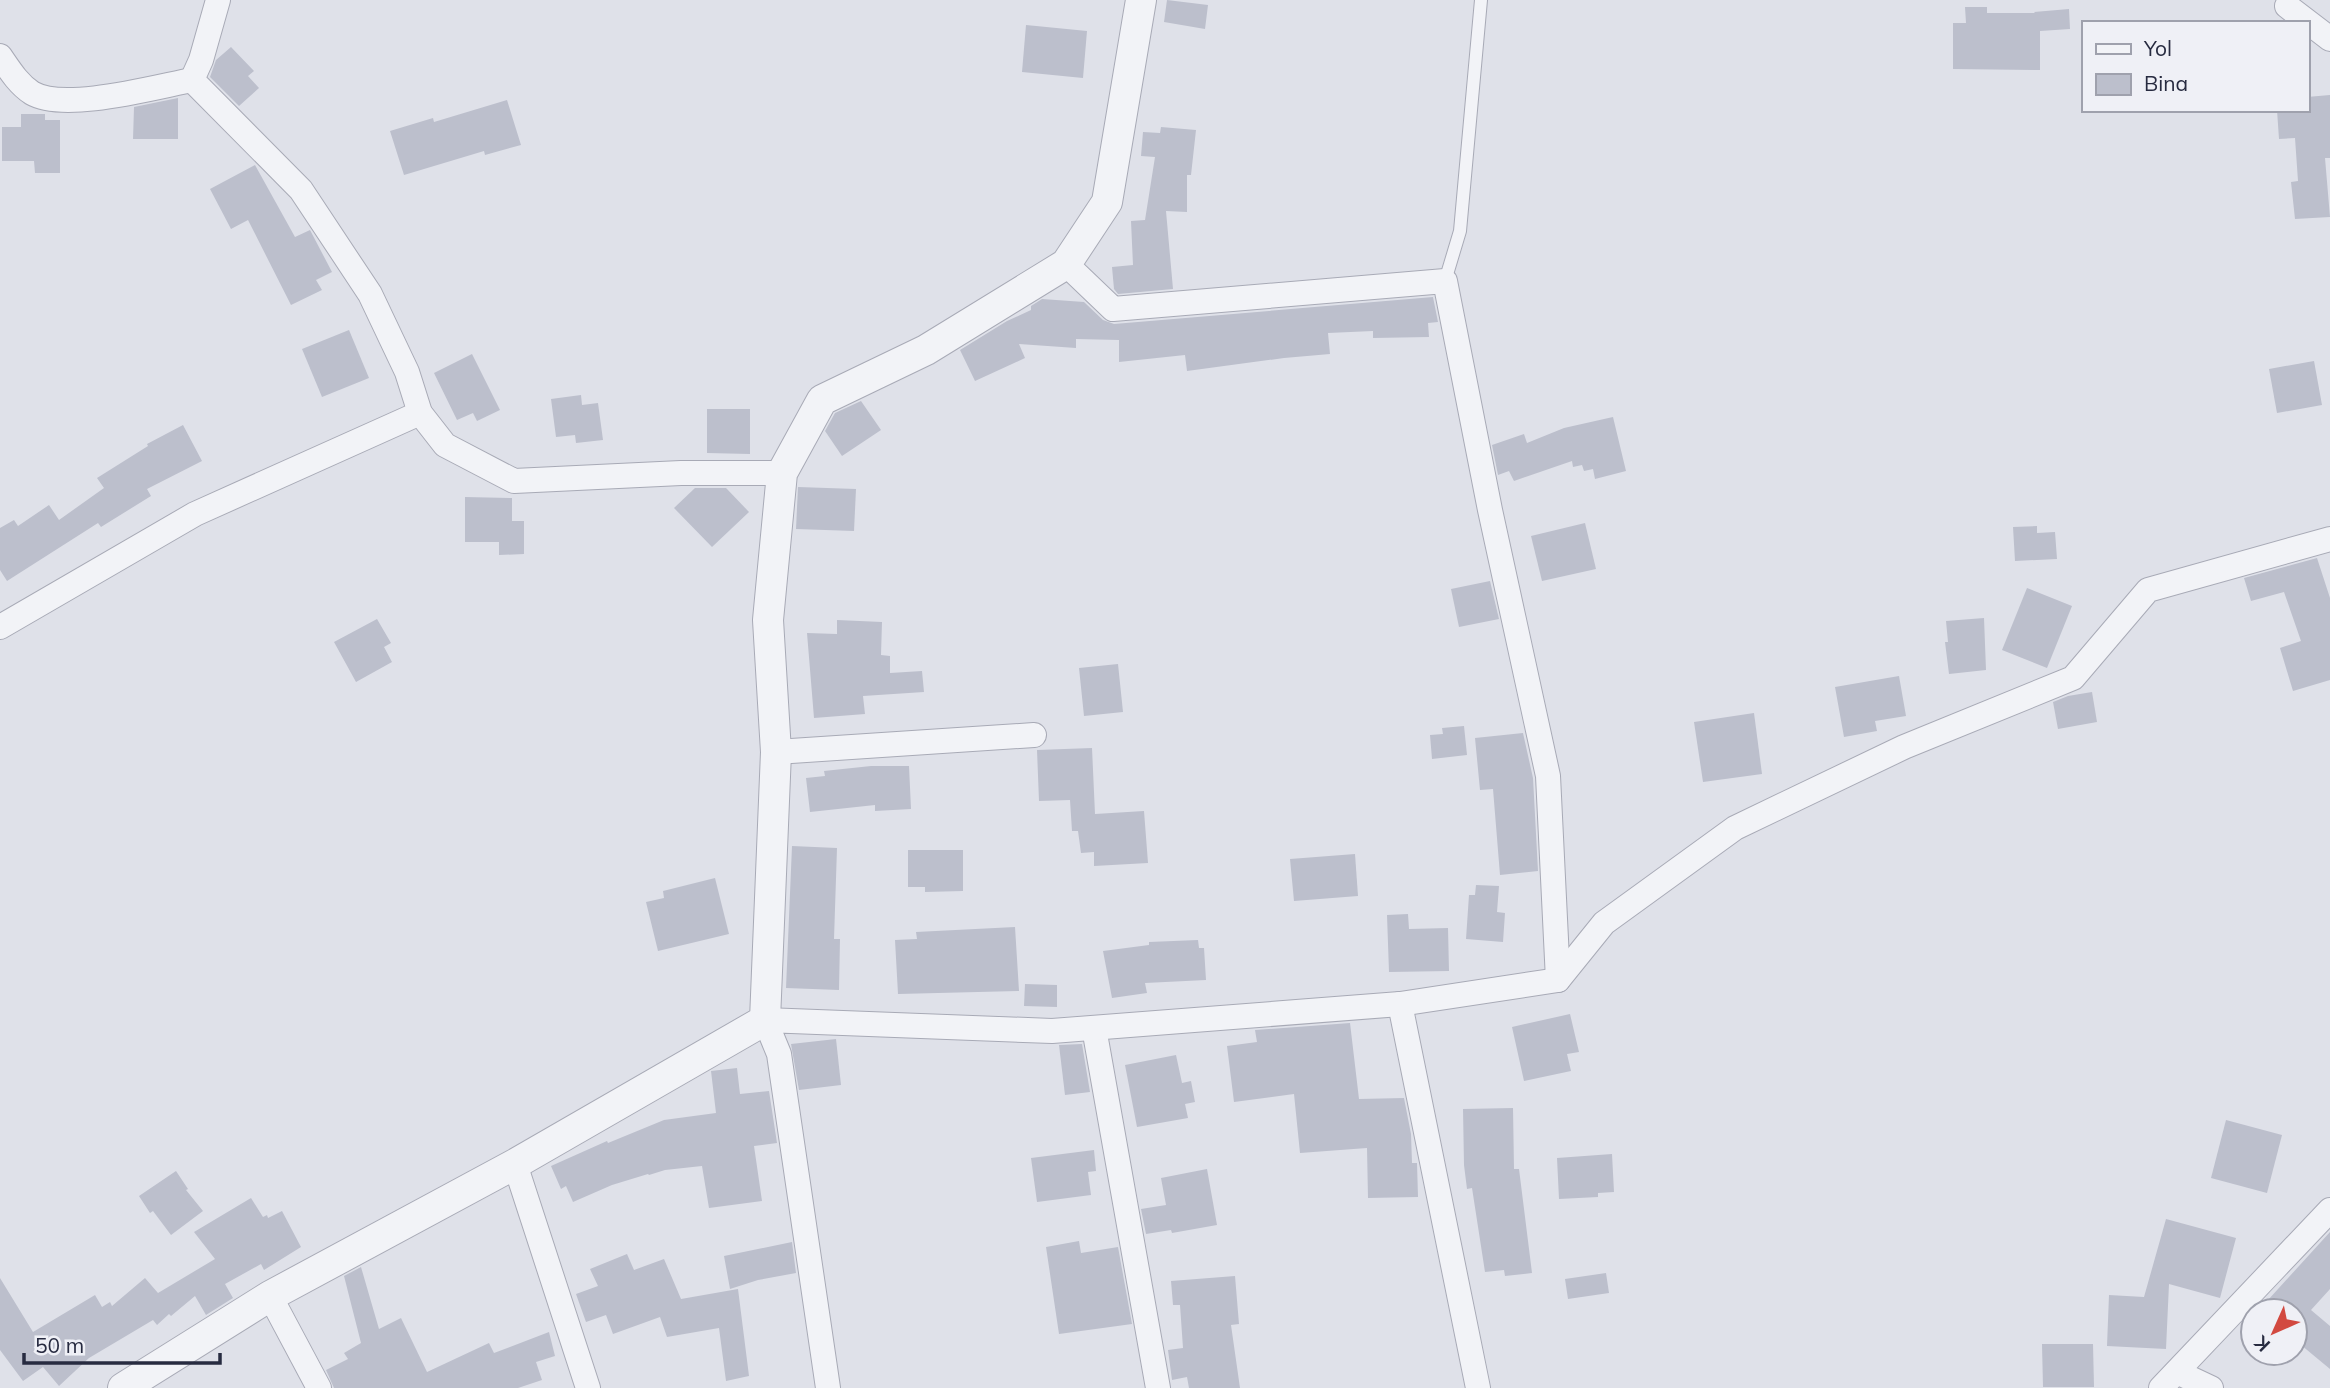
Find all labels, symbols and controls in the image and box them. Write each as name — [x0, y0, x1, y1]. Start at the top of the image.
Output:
legend — [2082, 21, 2309, 112]
text: Yol — [2143, 35, 2172, 61]
text: Bina — [2144, 70, 2188, 96]
north arrow — [2239, 1297, 2309, 1367]
scale bar — [24, 1322, 220, 1366]
text: K — [2248, 1330, 2275, 1357]
text: 50 m — [35, 1332, 84, 1358]

